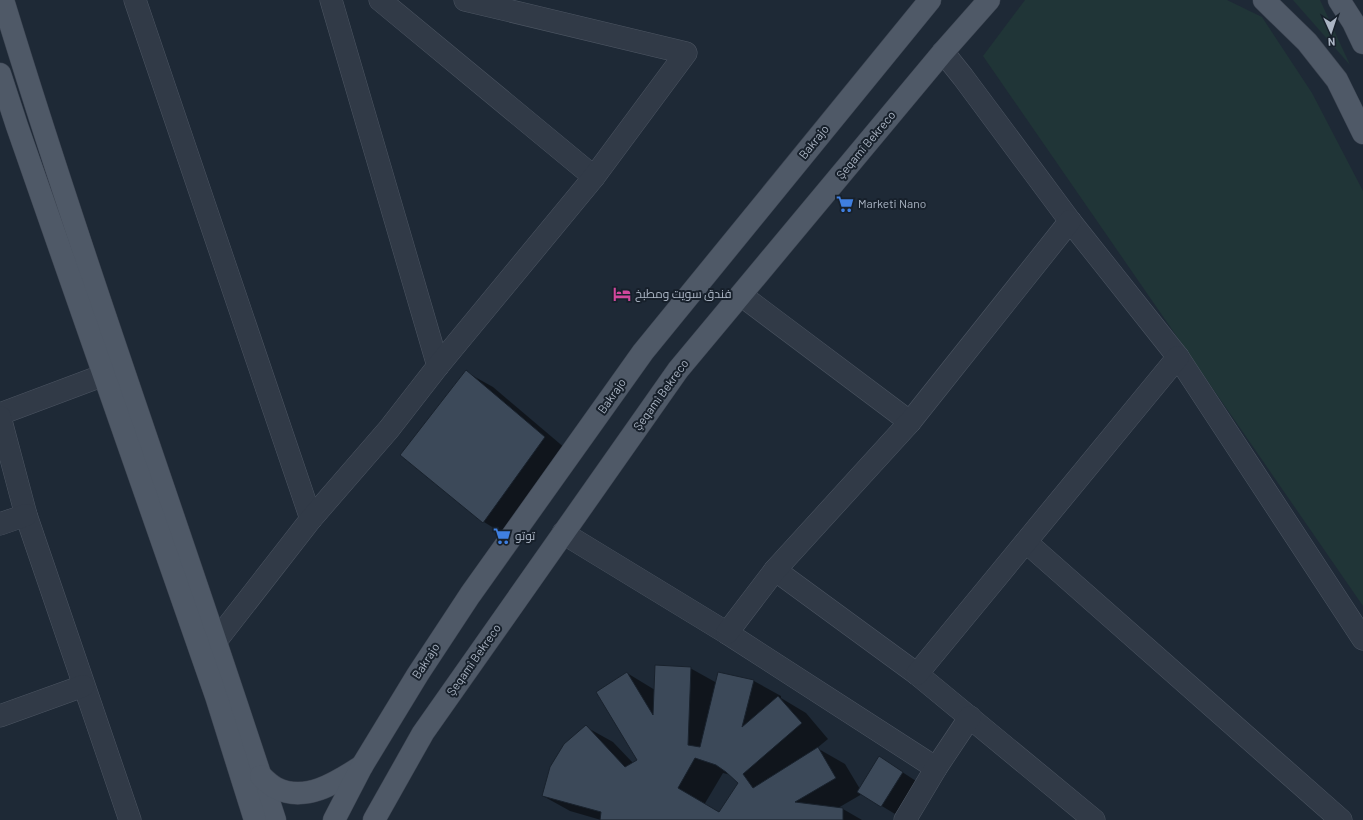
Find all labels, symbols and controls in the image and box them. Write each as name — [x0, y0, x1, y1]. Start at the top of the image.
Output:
north arrow — [1311, 12, 1351, 52]
text: N — [1328, 36, 1336, 49]
street label: Şeqamî Bekreco — [833, 108, 898, 181]
street label: Bakrajo — [795, 122, 831, 161]
supermarket icon: Marketi Nano — [835, 194, 855, 214]
place label: Marketi Nano — [858, 196, 926, 210]
hotel icon: فندق سويت ومطبخ — [612, 284, 632, 304]
place label: فندق سويت ومطبخ — [635, 286, 732, 302]
street label: Şeqamî Bekreco — [630, 356, 691, 433]
street label: Bakrajo — [594, 375, 628, 416]
supermarket icon: توتو — [492, 526, 512, 546]
place label: توتو — [515, 528, 536, 543]
street label: Şeqamî Bekreco — [443, 621, 503, 698]
street label: Bakrajo — [409, 640, 442, 681]

